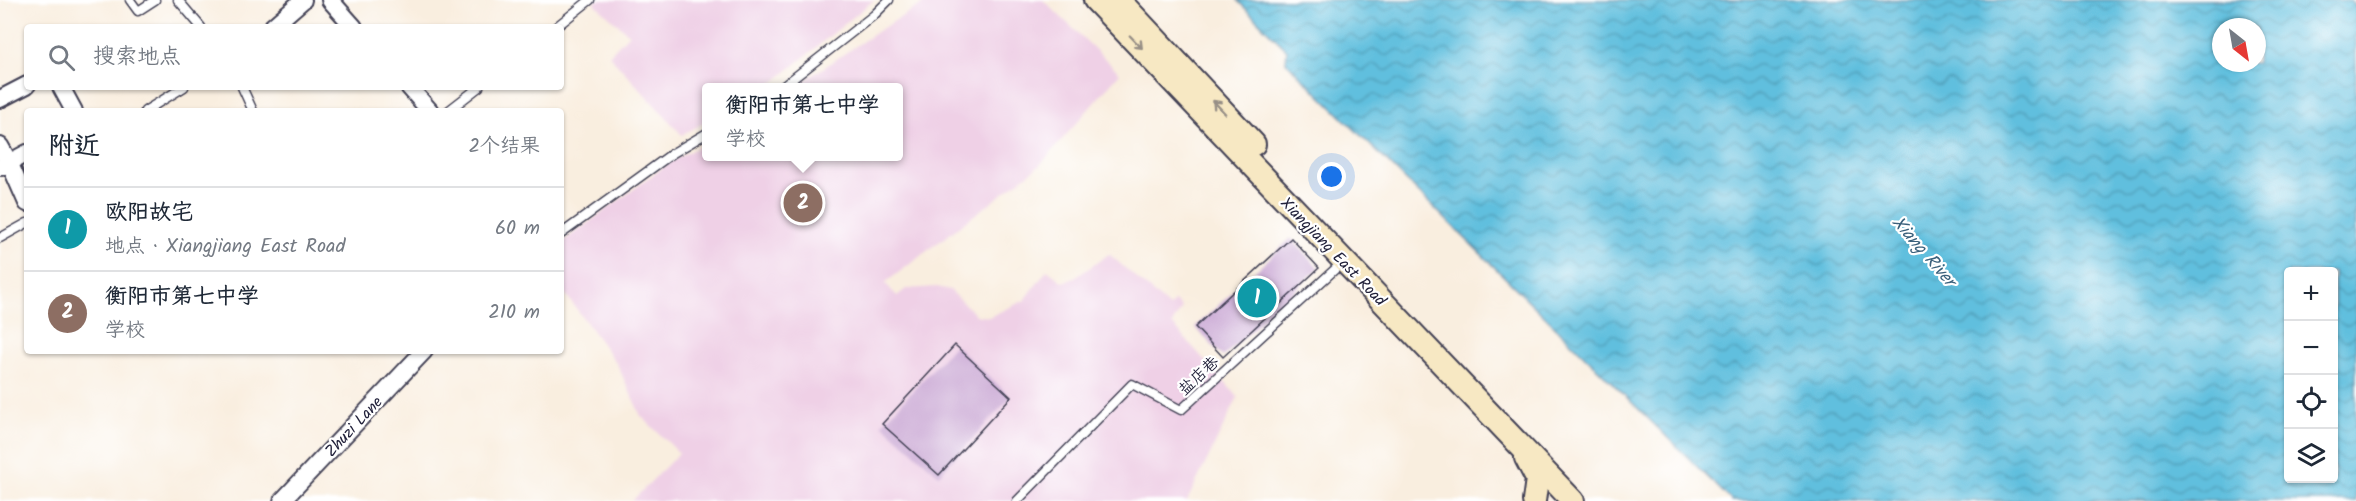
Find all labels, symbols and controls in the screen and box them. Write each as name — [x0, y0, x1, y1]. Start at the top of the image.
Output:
north arrow — [2212, 18, 2266, 72]
search box — [24, 24, 564, 90]
one-way arrow — [1128, 35, 1143, 50]
text: 搜索地点 — [93, 40, 181, 75]
icon: search — [45, 41, 78, 74]
popup — [702, 83, 903, 161]
text: 衡阳市第七中学 — [725, 89, 880, 124]
one-way arrow — [1212, 99, 1226, 114]
text: 学校 — [725, 124, 765, 156]
text: 附近 — [48, 126, 100, 168]
text: 2个结果 — [468, 131, 540, 163]
your location — [1317, 162, 1346, 191]
pin: 2 — [784, 180, 822, 226]
street label: Xiangjiang East Road — [1274, 192, 1393, 313]
text: 欧阳故宅 — [105, 196, 193, 231]
water label: Xiang River — [1884, 210, 1965, 297]
text: 1 — [64, 213, 71, 245]
text: 60 m — [495, 213, 540, 245]
text: 地点 · Xiangjiang East Road — [105, 231, 345, 263]
map controls — [2284, 267, 2338, 483]
button: + — [2284, 267, 2338, 321]
pin: 1 — [1238, 276, 1276, 320]
text: 衡阳市第七中学 — [105, 280, 259, 315]
text: 2 — [62, 297, 73, 329]
text: 210 m — [488, 297, 540, 329]
text: 学校 — [105, 315, 145, 347]
button: − — [2284, 321, 2338, 375]
street label: 盐店巷 — [1173, 351, 1225, 402]
button: locate — [2284, 375, 2338, 429]
street label: Zhuzi Lane — [319, 391, 389, 463]
button: layers — [2284, 429, 2338, 483]

